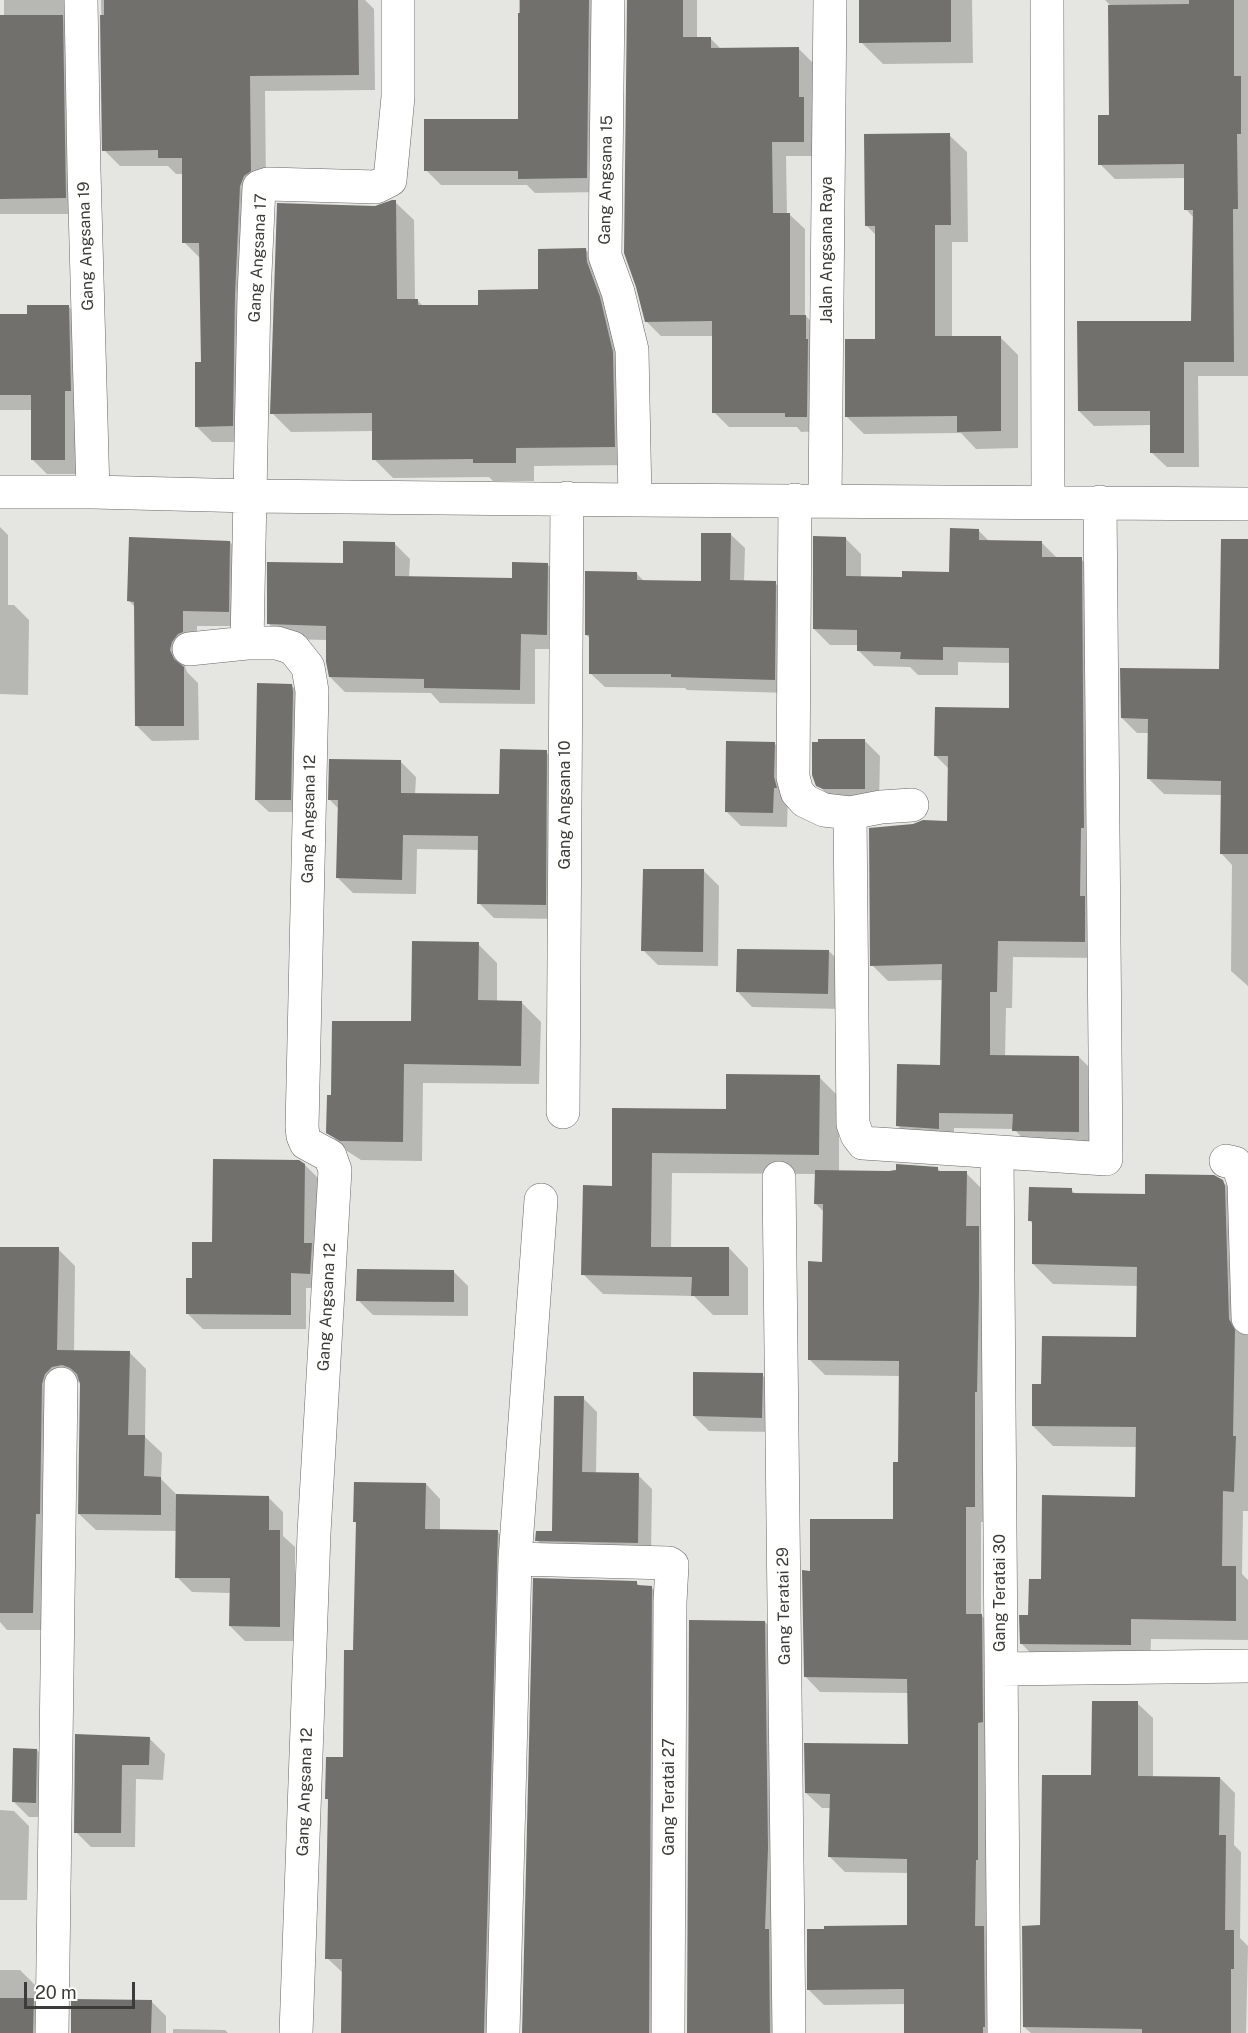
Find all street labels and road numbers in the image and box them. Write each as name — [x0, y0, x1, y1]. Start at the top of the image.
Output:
street label: Gang Angsana 15 — [595, 115, 617, 245]
street label: Jalan Angsana Raya — [817, 176, 837, 324]
street label: Gang Angsana 19 — [74, 181, 98, 311]
street label: Gang Angsana 17 — [245, 193, 271, 323]
street label: Gang Angsana 10 — [555, 740, 575, 870]
street label: Gang Angsana 12 — [298, 754, 320, 884]
street label: Gang Angsana 12 — [314, 1242, 340, 1372]
street label: Gang Teratai 30 — [990, 1534, 1010, 1652]
street label: Gang Teratai 29 — [773, 1547, 795, 1665]
street label: Gang Angsana 12 — [293, 1727, 317, 1857]
street label: Gang Teratai 27 — [659, 1738, 679, 1856]

